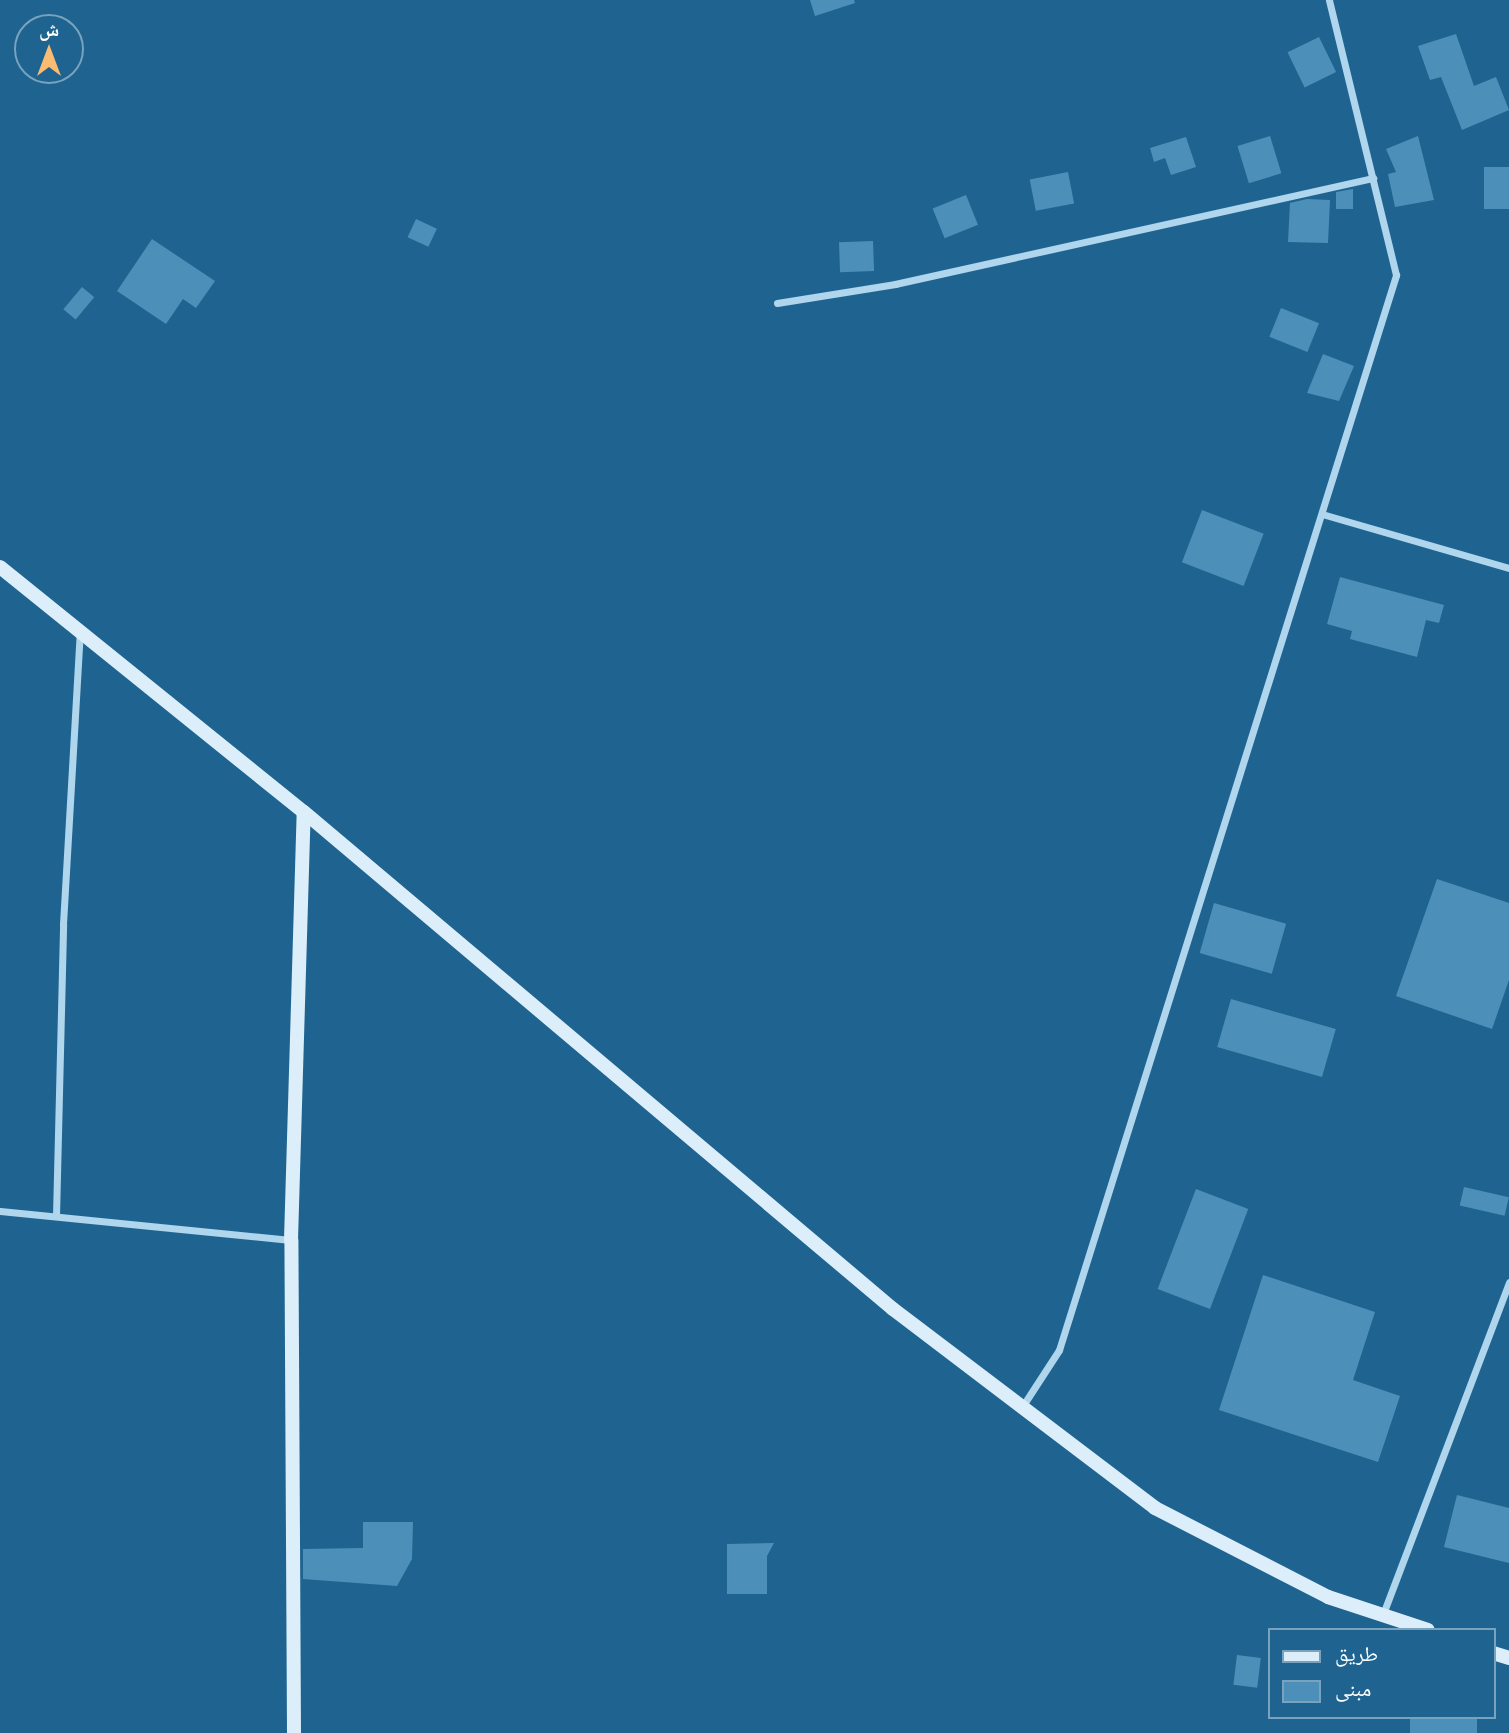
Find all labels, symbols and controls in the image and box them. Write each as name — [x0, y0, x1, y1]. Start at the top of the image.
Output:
north arrow — [14, 14, 84, 84]
text: ش — [39, 17, 59, 43]
legend — [1268, 1628, 1495, 1719]
text: طريق — [1335, 1640, 1378, 1668]
text: مبنى — [1335, 1675, 1371, 1703]

